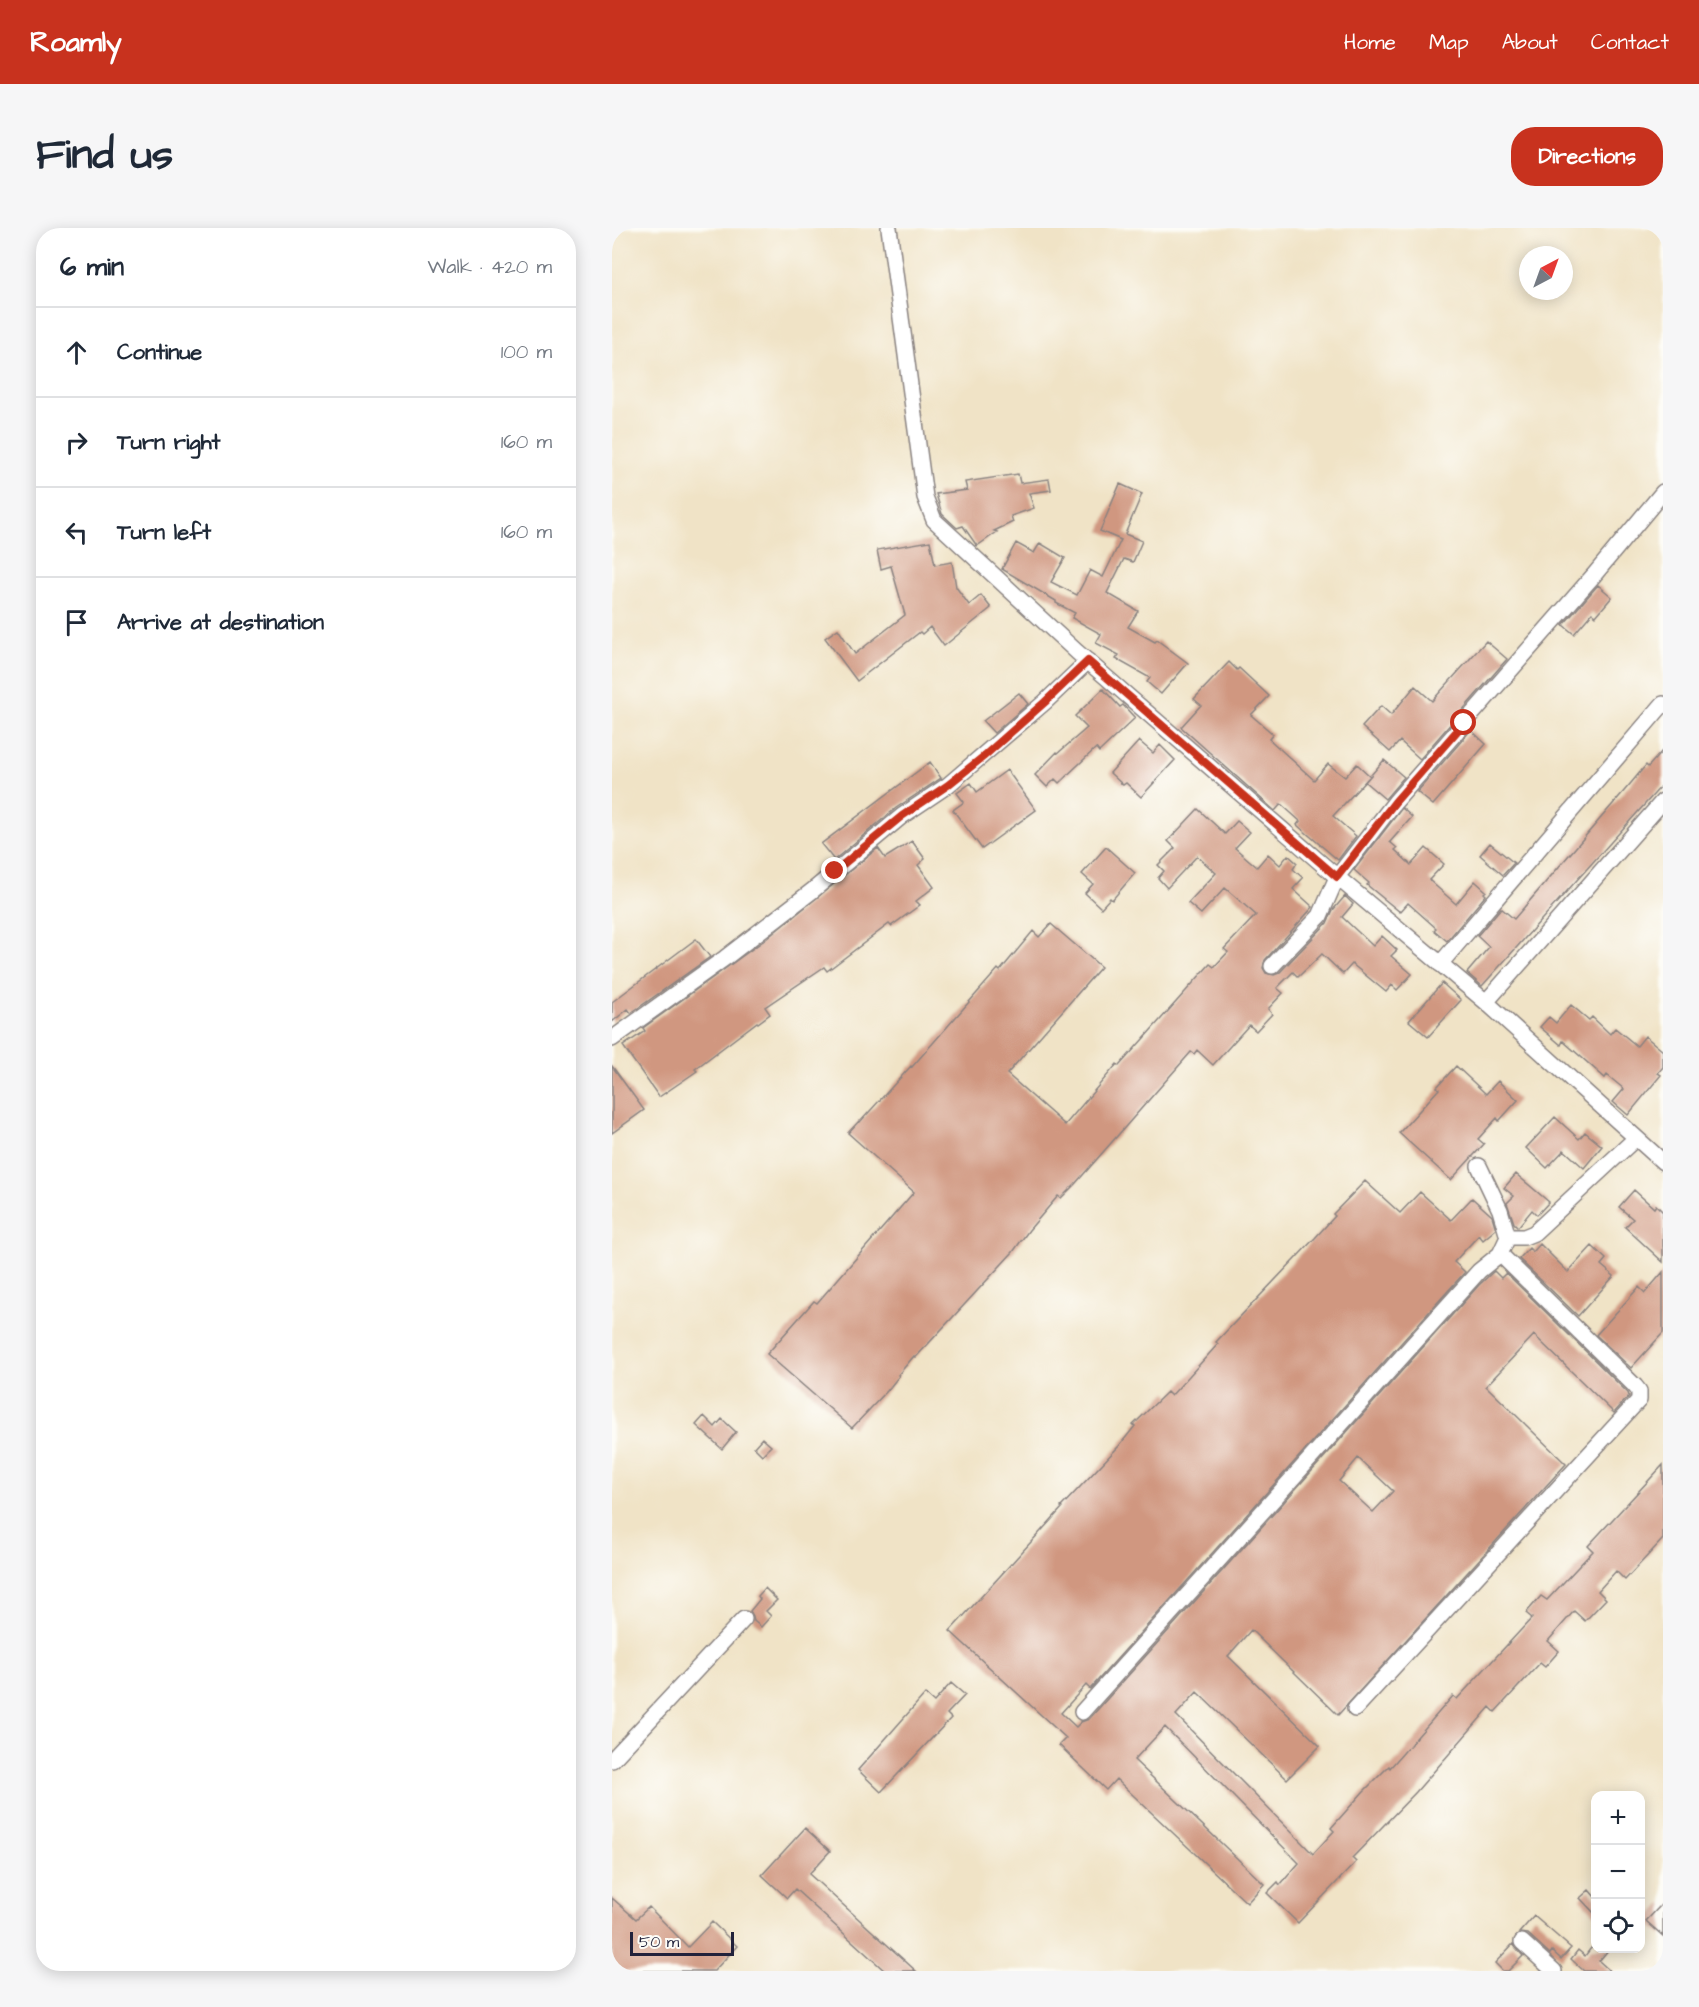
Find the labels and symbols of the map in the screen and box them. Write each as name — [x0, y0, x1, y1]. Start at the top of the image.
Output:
north arrow — [1519, 246, 1573, 300]
route start — [1450, 709, 1476, 735]
route end — [821, 857, 847, 883]
scale bar — [630, 1929, 734, 1956]

